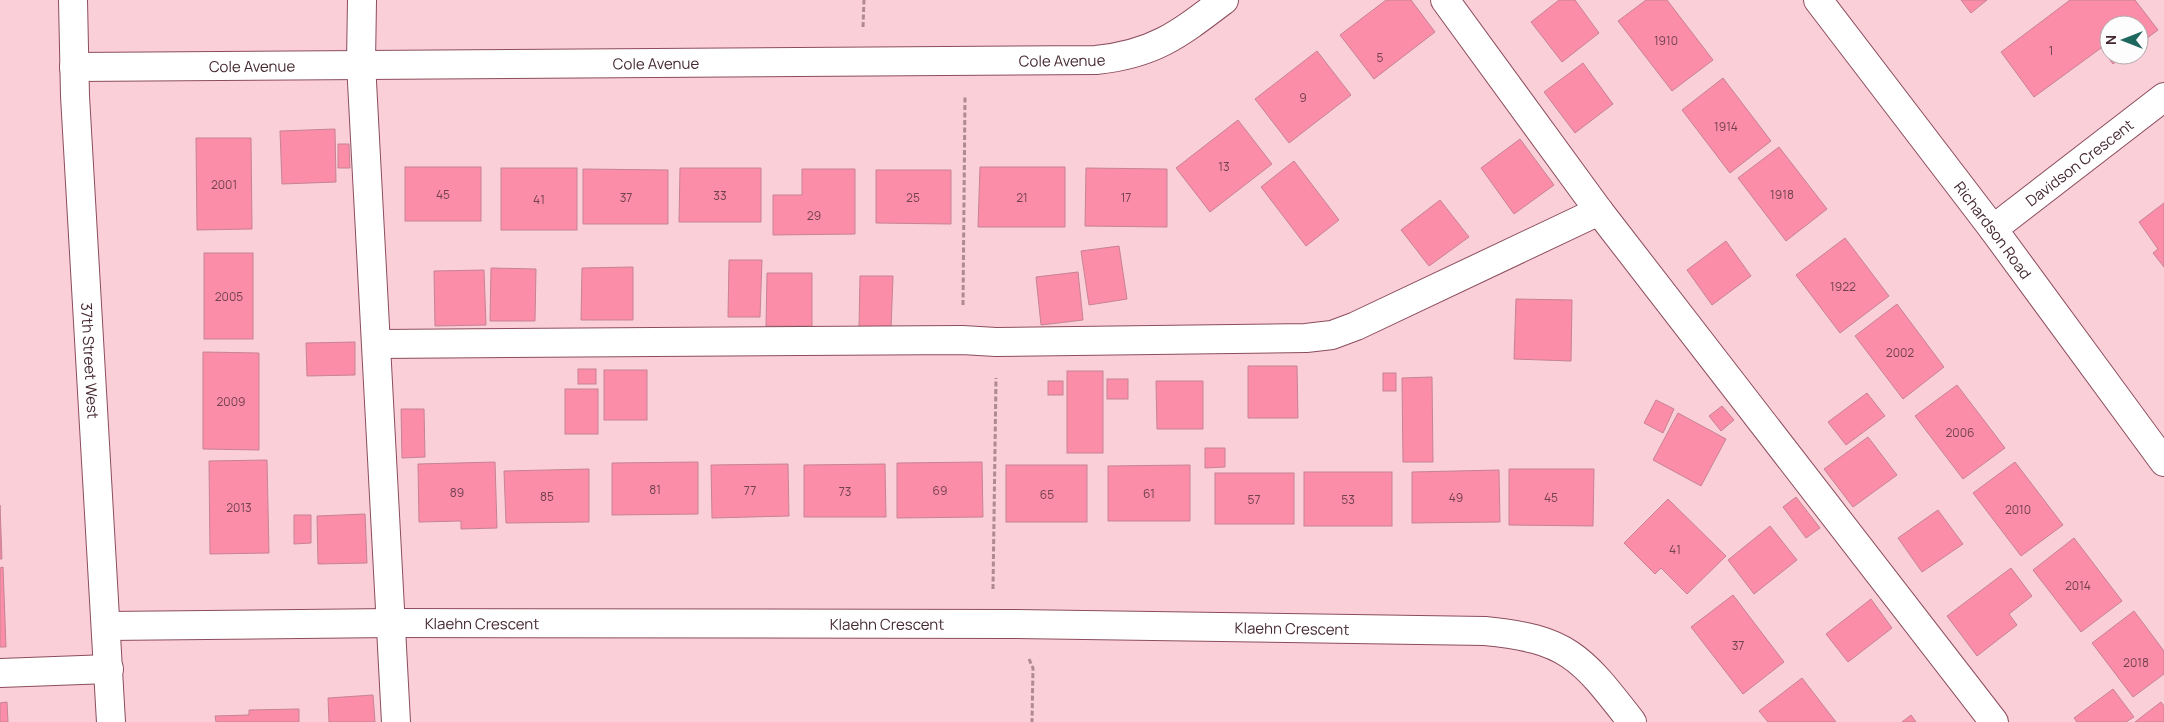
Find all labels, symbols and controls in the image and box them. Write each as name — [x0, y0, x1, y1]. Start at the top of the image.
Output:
north arrow — [2099, 15, 2149, 65]
house number: 1910 — [1654, 32, 1678, 49]
text: N — [2101, 35, 2120, 45]
house number: 1 — [2049, 42, 2053, 59]
street label: Cole Avenue — [1019, 48, 1107, 71]
house number: 5 — [1377, 49, 1384, 66]
street label: Cole Avenue — [613, 52, 699, 74]
street label: Cole Avenue — [209, 55, 295, 77]
house number: 9 — [1299, 89, 1307, 106]
street label: Davidson Crescent — [2021, 114, 2138, 211]
house number: 1914 — [1714, 118, 1738, 135]
house number: 13 — [1218, 158, 1230, 175]
house number: 2001 — [211, 176, 237, 193]
street label: Richardson Road — [1950, 177, 2037, 283]
house number: 45 — [436, 186, 450, 203]
house number: 1918 — [1770, 186, 1794, 203]
house number: 33 — [713, 187, 727, 204]
house number: 37 — [620, 189, 632, 206]
house number: 25 — [906, 189, 920, 206]
house number: 21 — [1016, 189, 1028, 206]
house number: 17 — [1121, 189, 1131, 206]
house number: 41 — [533, 191, 545, 208]
house number: 29 — [807, 207, 821, 224]
house number: 1922 — [1830, 278, 1856, 295]
house number: 2005 — [215, 288, 243, 305]
street label: 37th Street West — [76, 302, 104, 419]
house number: 2002 — [1886, 344, 1914, 361]
house number: 2009 — [217, 393, 245, 410]
house number: 2006 — [1946, 424, 1974, 441]
house number: 81 — [649, 481, 661, 498]
house number: 77 — [744, 482, 756, 499]
house number: 69 — [933, 482, 947, 499]
house number: 73 — [839, 483, 851, 500]
house number: 89 — [450, 484, 464, 501]
house number: 61 — [1143, 485, 1155, 502]
house number: 65 — [1040, 486, 1054, 503]
house number: 85 — [540, 488, 554, 505]
house number: 49 — [1449, 489, 1463, 506]
house number: 45 — [1544, 489, 1558, 506]
house number: 57 — [1248, 491, 1260, 508]
house number: 53 — [1341, 491, 1355, 508]
house number: 2013 — [226, 499, 252, 516]
house number: 2010 — [2005, 501, 2031, 518]
house number: 41 — [1669, 541, 1681, 558]
house number: 2014 — [2065, 577, 2091, 594]
street label: Klaehn Crescent — [425, 613, 539, 634]
street label: Klaehn Crescent — [830, 613, 944, 634]
street label: Klaehn Crescent — [1234, 617, 1349, 639]
house number: 37 — [1732, 637, 1744, 654]
house number: 2018 — [2123, 654, 2149, 671]

